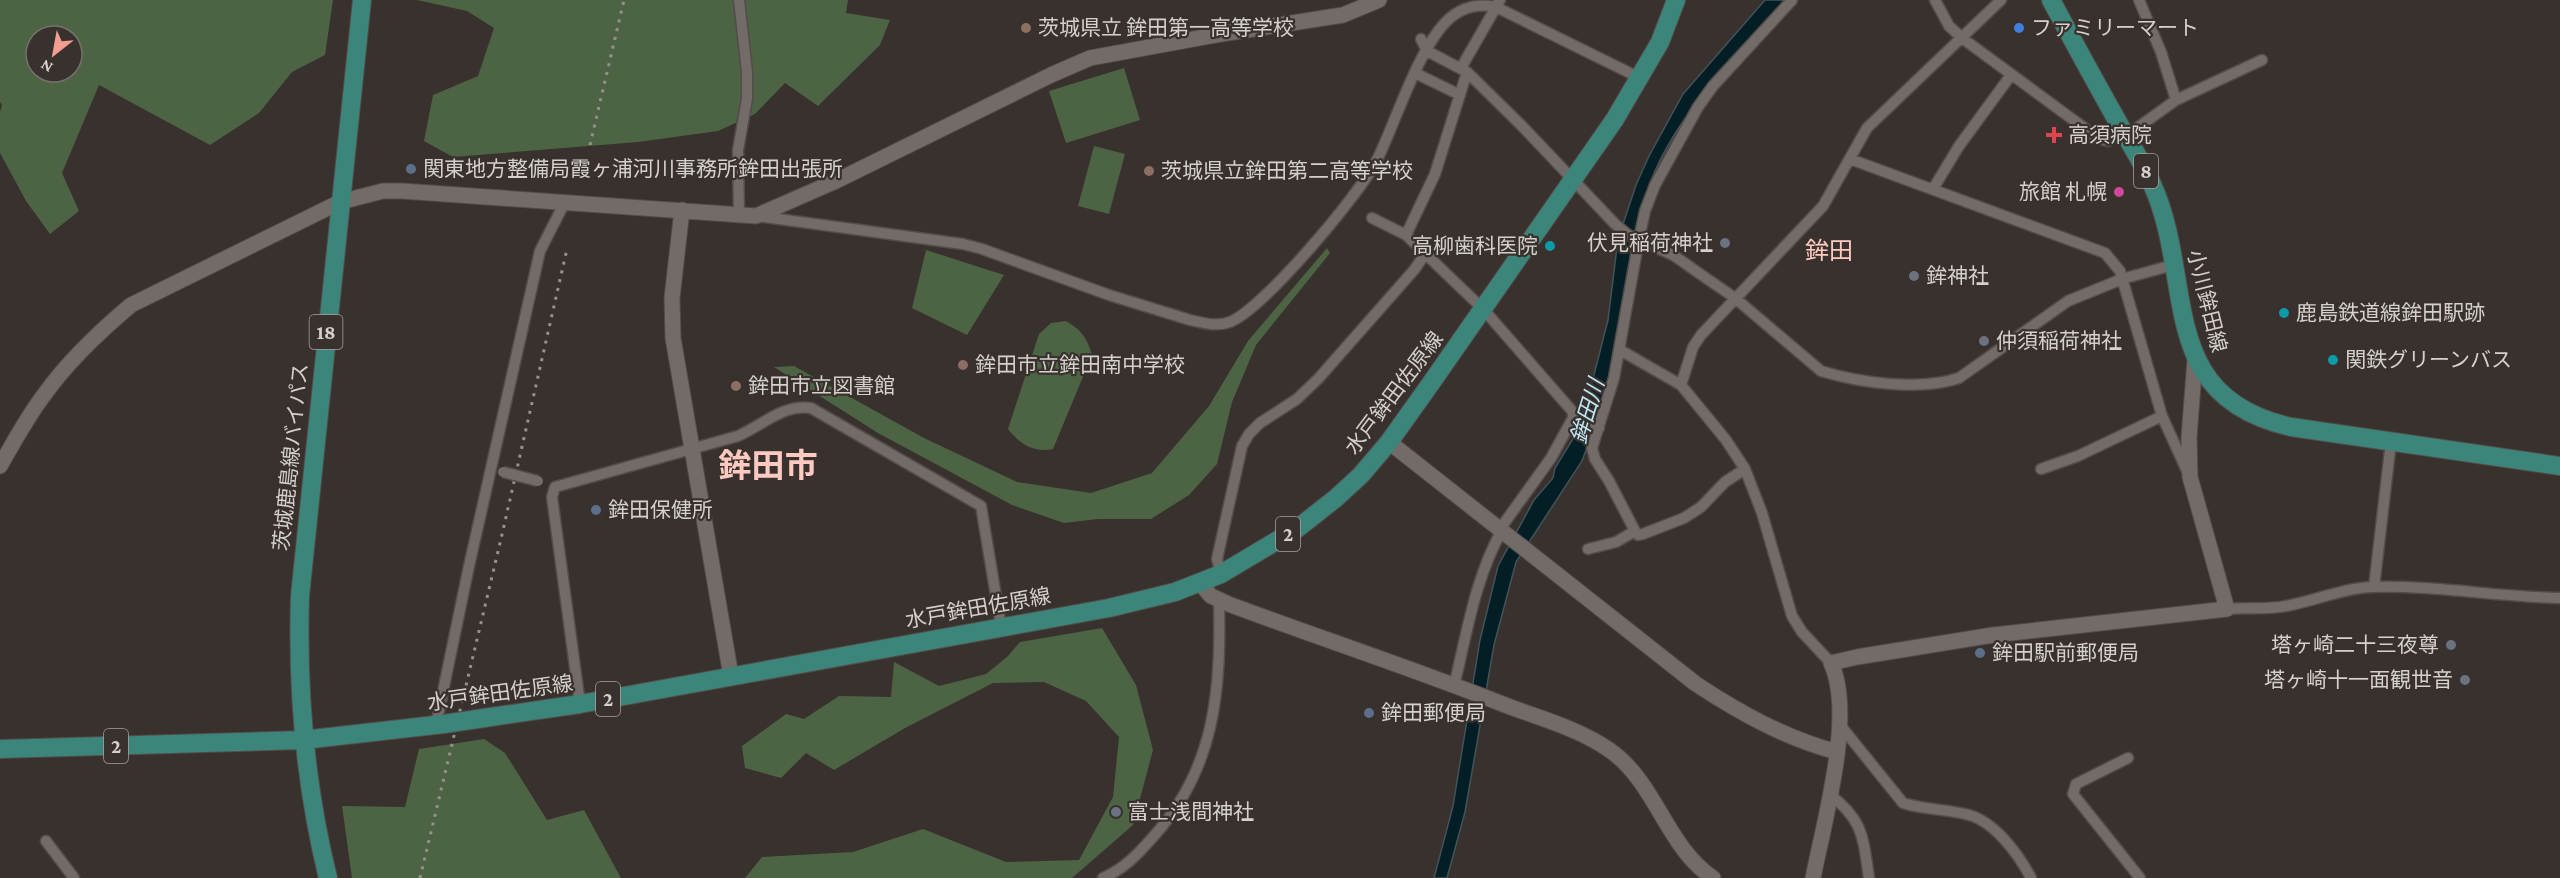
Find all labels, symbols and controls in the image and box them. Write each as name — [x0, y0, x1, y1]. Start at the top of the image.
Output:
place label: 茨城県立 鉾田第一高等学校 — [1038, 16, 1294, 40]
place label: ファミリーマート — [2031, 16, 2199, 40]
marker: 茨城県立 鉾田第一高等学校 — [1019, 21, 1033, 35]
marker: ファミリーマート — [2012, 21, 2026, 35]
north arrow — [24, 24, 84, 84]
text: N — [37, 56, 56, 77]
place label: 高須病院 — [2068, 123, 2152, 147]
marker: 高須病院 — [2045, 126, 2063, 144]
road number: 8 — [2134, 154, 2158, 188]
place label: 関東地方整備局霞ヶ浦河川事務所鉾田出張所 — [423, 157, 843, 181]
place label: 茨城県立鉾田第二高等学校 — [1161, 159, 1413, 183]
marker: 関東地方整備局霞ヶ浦河川事務所鉾田出張所 — [404, 162, 418, 176]
marker: 茨城県立鉾田第二高等学校 — [1142, 164, 1156, 178]
place label: 旅館 札幌 — [2019, 180, 2107, 204]
marker: 旅館 札幌 — [2112, 185, 2126, 199]
place label: 伏見稲荷神社 — [1587, 231, 1713, 255]
place label: 高柳歯科医院 — [1412, 234, 1538, 258]
marker: 伏見稲荷神社 — [1718, 236, 1732, 250]
district label: 鉾田 — [1805, 237, 1853, 264]
marker: 高柳歯科医院 — [1543, 239, 1557, 253]
street label: 小川鉾田線 — [2183, 247, 2231, 355]
place label: 鉾神社 — [1926, 264, 1989, 288]
marker: 鉾神社 — [1907, 269, 1921, 283]
place label: 鹿島鉄道線鉾田駅跡 — [2296, 301, 2485, 325]
marker: 鹿島鉄道線鉾田駅跡 — [2277, 306, 2291, 320]
road number: 18 — [310, 315, 342, 349]
street label: 水戸鉾田佐原線 — [1340, 327, 1448, 459]
place label: 仲須稲荷神社 — [1996, 329, 2122, 353]
marker: 仲須稲荷神社 — [1977, 334, 1991, 348]
place label: 関鉄グリーンバス — [2345, 348, 2512, 372]
place label: 鉾田市立鉾田南中学校 — [975, 353, 1185, 377]
marker: 関鉄グリーンバス — [2326, 353, 2340, 367]
marker: 鉾田市立鉾田南中学校 — [956, 358, 970, 372]
street label: 茨城鹿島線バイパス — [269, 362, 313, 552]
place label: 鉾田市立図書館 — [748, 374, 895, 398]
water label: 鉾田川 — [1566, 374, 1610, 446]
marker: 鉾田市立図書館 — [729, 379, 743, 393]
district label: 鉾田市 — [719, 447, 818, 484]
place label: 鉾田保健所 — [608, 498, 713, 522]
marker: 鉾田保健所 — [589, 503, 603, 517]
road number: 2 — [1276, 517, 1300, 551]
street label: 水戸鉾田佐原線 — [904, 583, 1052, 633]
place label: 塔ヶ崎二十三夜尊 — [2271, 633, 2439, 657]
marker: 塔ヶ崎二十三夜尊 — [2444, 638, 2458, 652]
place label: 鉾田駅前郵便局 — [1992, 641, 2139, 665]
marker: 鉾田駅前郵便局 — [1973, 646, 1987, 660]
place label: 塔ヶ崎十一面観世音 — [2264, 668, 2453, 692]
street label: 水戸鉾田佐原線 — [426, 671, 574, 715]
marker: 塔ヶ崎十一面観世音 — [2458, 673, 2472, 687]
road number: 2 — [596, 682, 620, 716]
place label: 鉾田郵便局 — [1381, 701, 1486, 725]
marker: 鉾田郵便局 — [1362, 706, 1376, 720]
road number: 2 — [104, 729, 128, 763]
place label: 富士浅間神社 — [1128, 800, 1254, 824]
marker: 富士浅間神社 — [1109, 805, 1123, 819]

